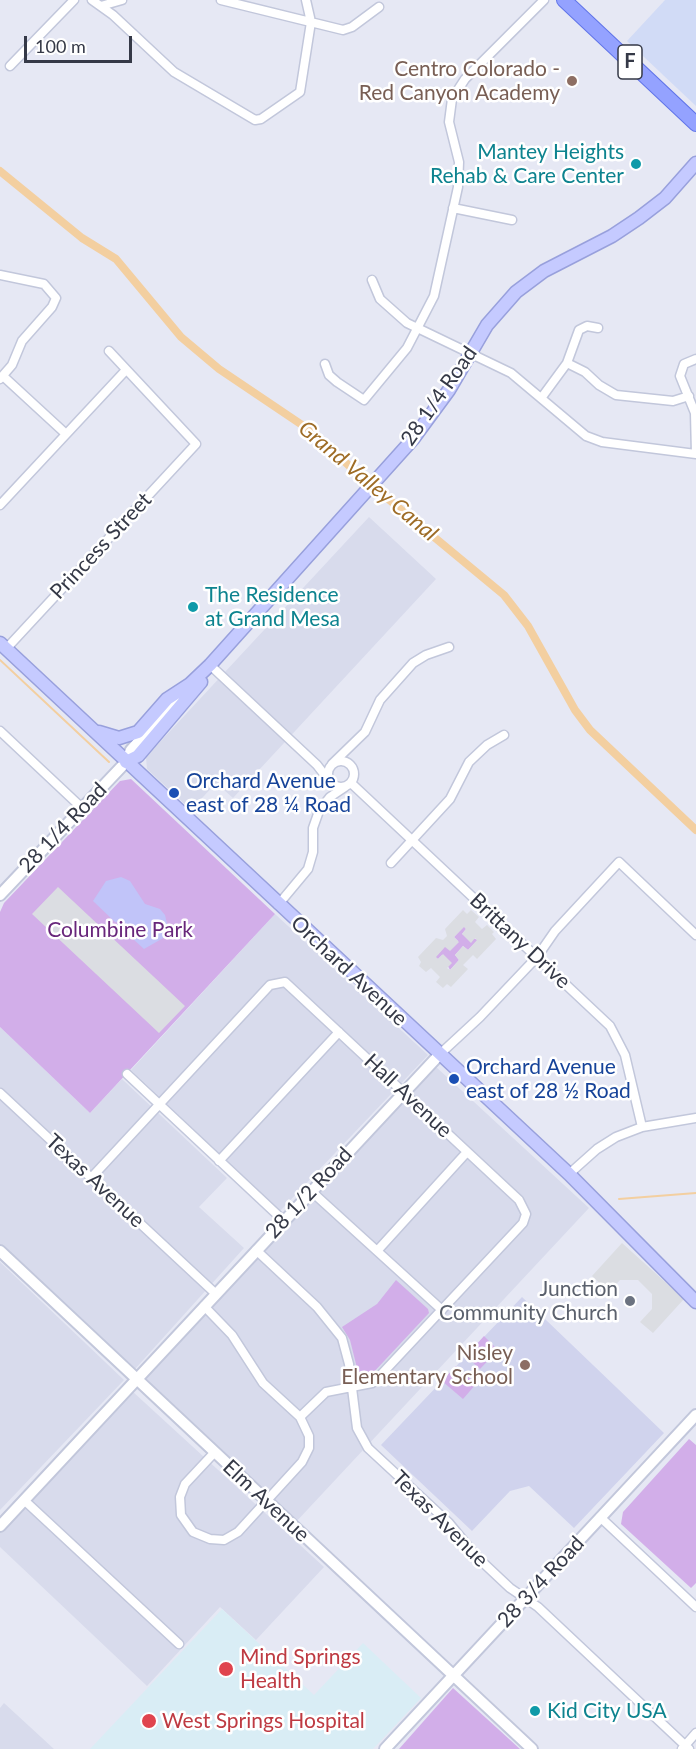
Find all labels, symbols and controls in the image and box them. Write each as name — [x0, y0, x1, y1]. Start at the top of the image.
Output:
scale bar — [27, 24, 135, 62]
text: 100 m — [35, 35, 86, 57]
road number: F — [618, 45, 642, 79]
place label: Centro Colorado - Red Canyon Academy — [359, 56, 560, 106]
marker: Centro Colorado - Red Canyon Academy — [565, 74, 579, 88]
place label: Mantey Heights Rehab & Care Center — [430, 139, 624, 189]
marker: Mantey Heights Rehab & Care Center — [629, 157, 643, 171]
street label: 28 1/4 Road — [396, 341, 482, 451]
water label: Grand Valley Canal — [293, 415, 443, 547]
street label: Princess Street — [45, 487, 157, 605]
place label: The Residence at Grand Mesa — [205, 582, 340, 632]
marker: The Residence at Grand Mesa — [186, 600, 200, 614]
place label: Orchard Avenue east of 28 ¼ Road — [186, 768, 351, 818]
street label: 28 1/4 Road — [14, 778, 112, 878]
marker: Orchard Avenue east of 28 ¼ Road — [167, 786, 181, 800]
street label: Brittany Drive — [464, 888, 576, 994]
street label: Orchard Avenue — [286, 911, 412, 1031]
park label: Columbine Park — [47, 917, 193, 943]
street label: Hall Avenue — [359, 1049, 457, 1143]
place label: Orchard Avenue east of 28 ½ Road — [466, 1054, 631, 1104]
marker: Orchard Avenue east of 28 ½ Road — [447, 1072, 461, 1086]
street label: Texas Avenue — [40, 1129, 150, 1233]
street label: 28 1/2 Road — [260, 1142, 358, 1244]
place label: Junction Community Church — [439, 1276, 618, 1326]
marker: Junction Community Church — [623, 1294, 637, 1308]
place label: Nisley Elementary School — [341, 1340, 513, 1390]
marker: Nisley Elementary School — [518, 1358, 532, 1372]
street label: Elm Avenue — [217, 1455, 315, 1547]
street label: Texas Avenue — [387, 1466, 493, 1572]
street label: 28 3/4 Road — [492, 1531, 590, 1633]
place label: Mind Springs Health — [240, 1644, 361, 1694]
marker: Mind Springs Health — [217, 1660, 235, 1678]
place label: Kid City USA — [547, 1698, 667, 1724]
marker: Kid City USA — [528, 1704, 542, 1718]
place label: West Springs Hospital — [162, 1708, 365, 1734]
marker: West Springs Hospital — [140, 1712, 158, 1730]

